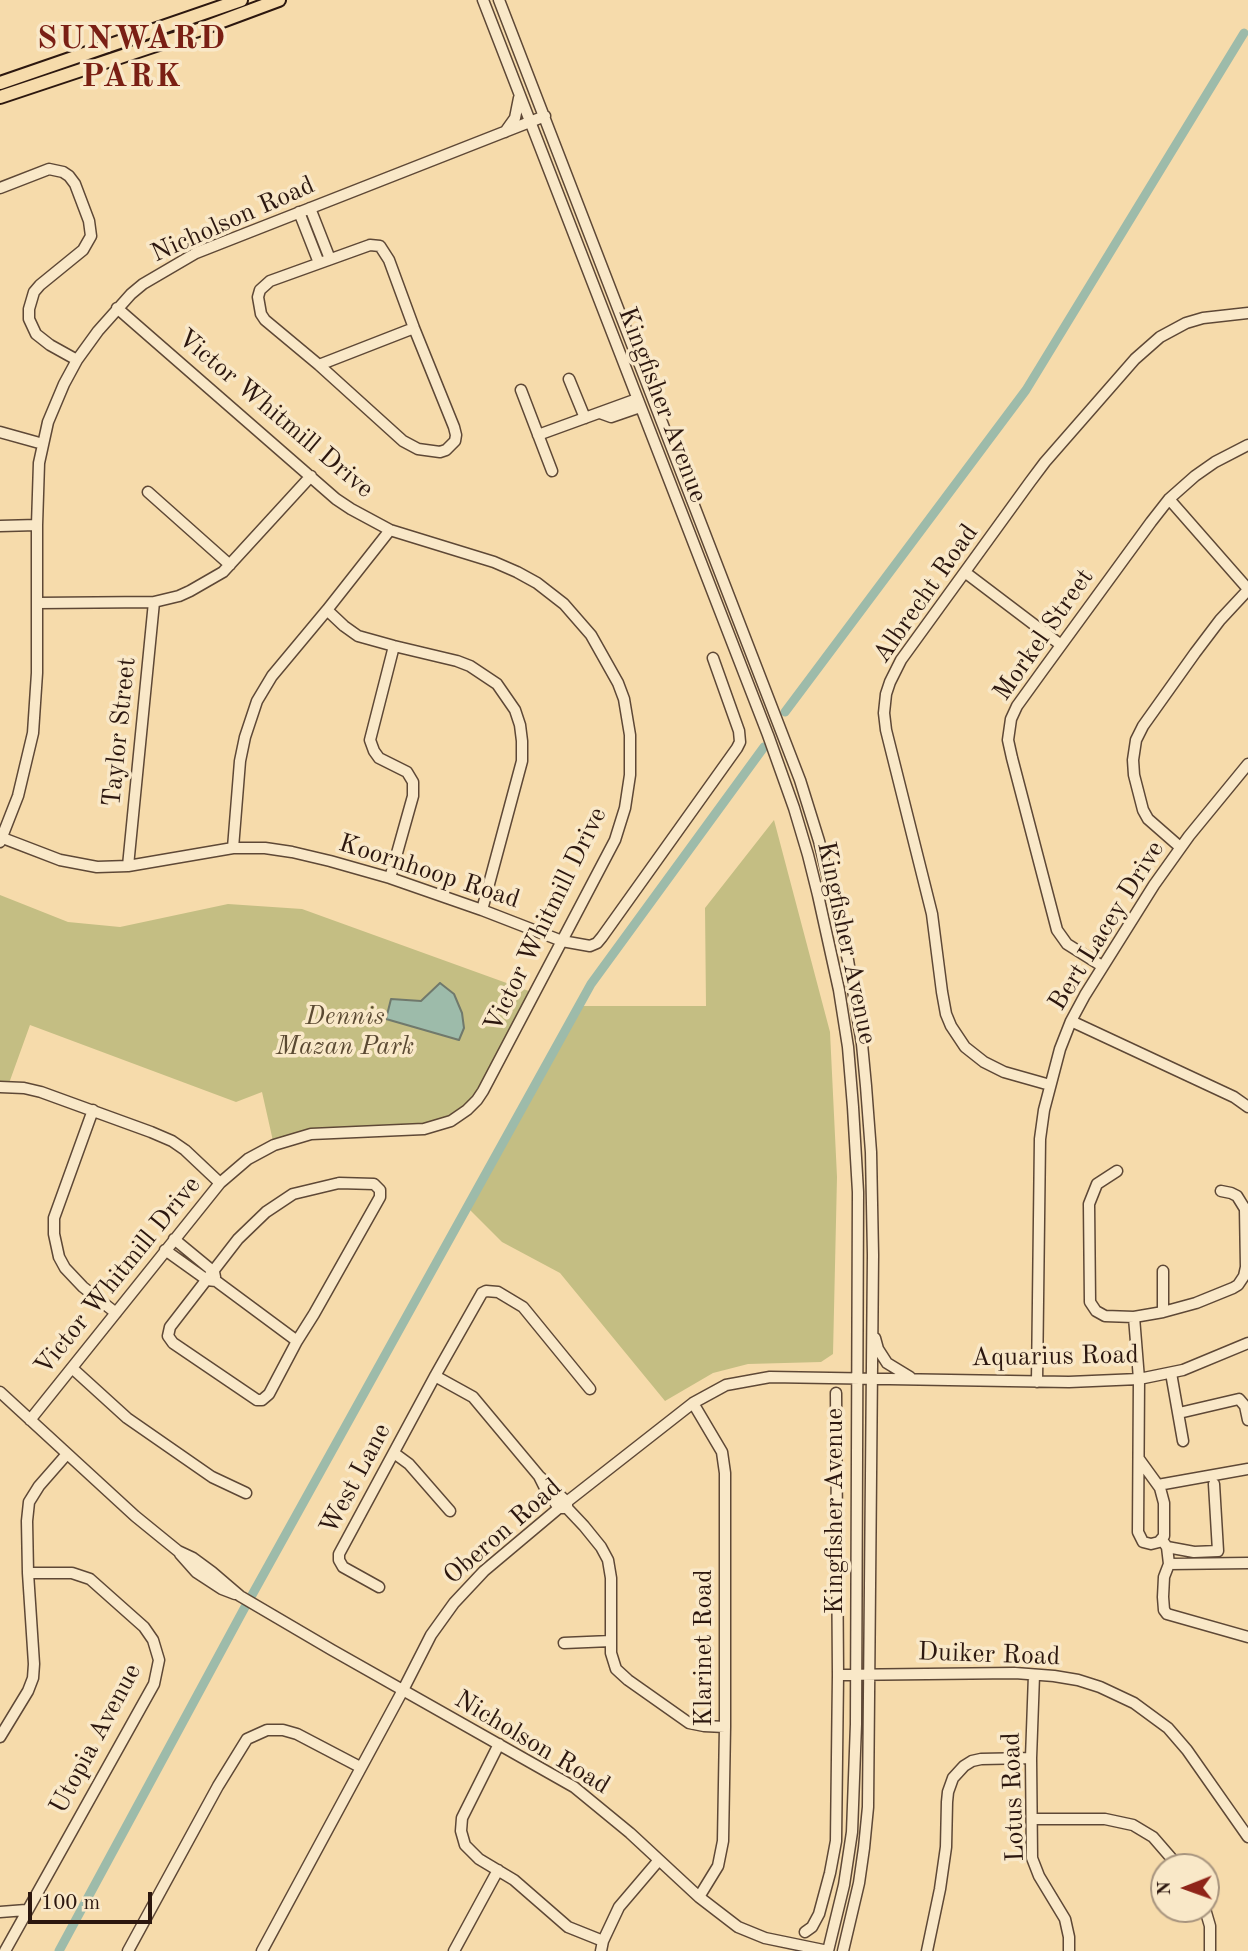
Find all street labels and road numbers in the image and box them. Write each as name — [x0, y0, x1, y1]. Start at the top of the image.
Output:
street label: Nicholson Road — [146, 170, 320, 270]
street label: Kingfisher Avenue — [610, 303, 714, 507]
street label: Victor Whitmill Drive — [170, 323, 380, 505]
street label: Albrecht Road — [867, 518, 985, 670]
street label: Morkel Street — [987, 563, 1101, 707]
street label: Taylor Street — [97, 656, 143, 808]
street label: Victor Whitmill Drive — [478, 802, 614, 1038]
street label: Koornhoop Road — [334, 828, 524, 916]
street label: Bert Lacey Drive — [1042, 835, 1172, 1017]
street label: Kingfisher Avenue — [809, 839, 883, 1047]
street label: Victor Whitmill Drive — [28, 1170, 208, 1382]
street label: Aquarius Road — [971, 1340, 1139, 1374]
street label: Kingfisher Avenue — [819, 1408, 851, 1614]
street label: West Lane — [314, 1418, 398, 1540]
street label: Oberon Road — [438, 1472, 568, 1592]
street label: Klarinet Road — [688, 1569, 720, 1727]
street label: Duiker Road — [917, 1637, 1061, 1673]
street label: Utopia Avenue — [43, 1659, 149, 1819]
street label: Nicholson Road — [449, 1684, 615, 1802]
street label: Lotus Road — [996, 1732, 1032, 1862]

